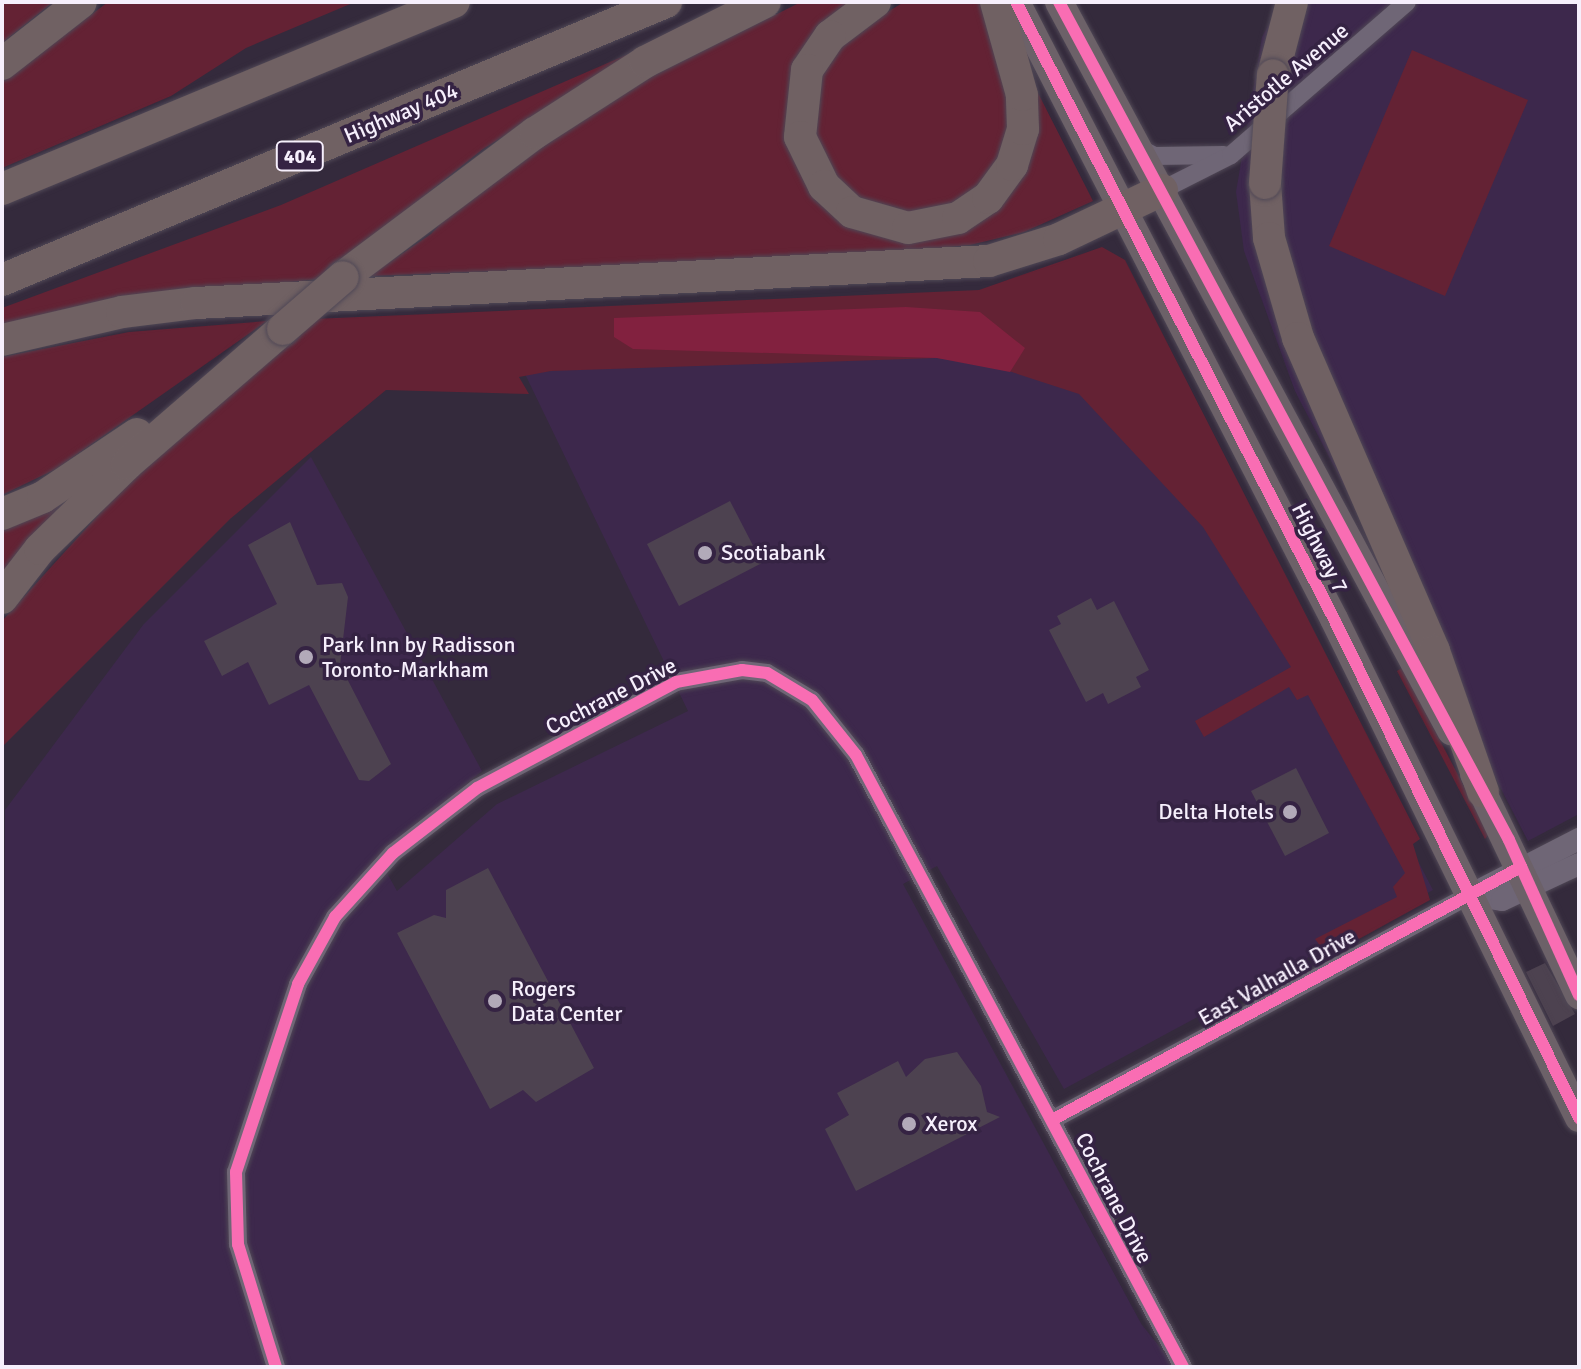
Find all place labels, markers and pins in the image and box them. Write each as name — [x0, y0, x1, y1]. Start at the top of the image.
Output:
place label: Scotiabank — [721, 540, 825, 566]
marker: Scotiabank — [696, 544, 714, 562]
place label: Park Inn by Radisson Toronto-Markham — [322, 631, 516, 682]
marker: Park Inn by Radisson Toronto-Markham — [297, 648, 315, 666]
place label: Delta Hotels — [1158, 799, 1274, 825]
marker: Delta Hotels — [1281, 803, 1299, 821]
place label: Rogers Data Center — [511, 975, 622, 1026]
marker: Rogers Data Center — [486, 992, 504, 1010]
place label: Xerox — [925, 1111, 977, 1137]
marker: Xerox — [900, 1115, 918, 1133]

